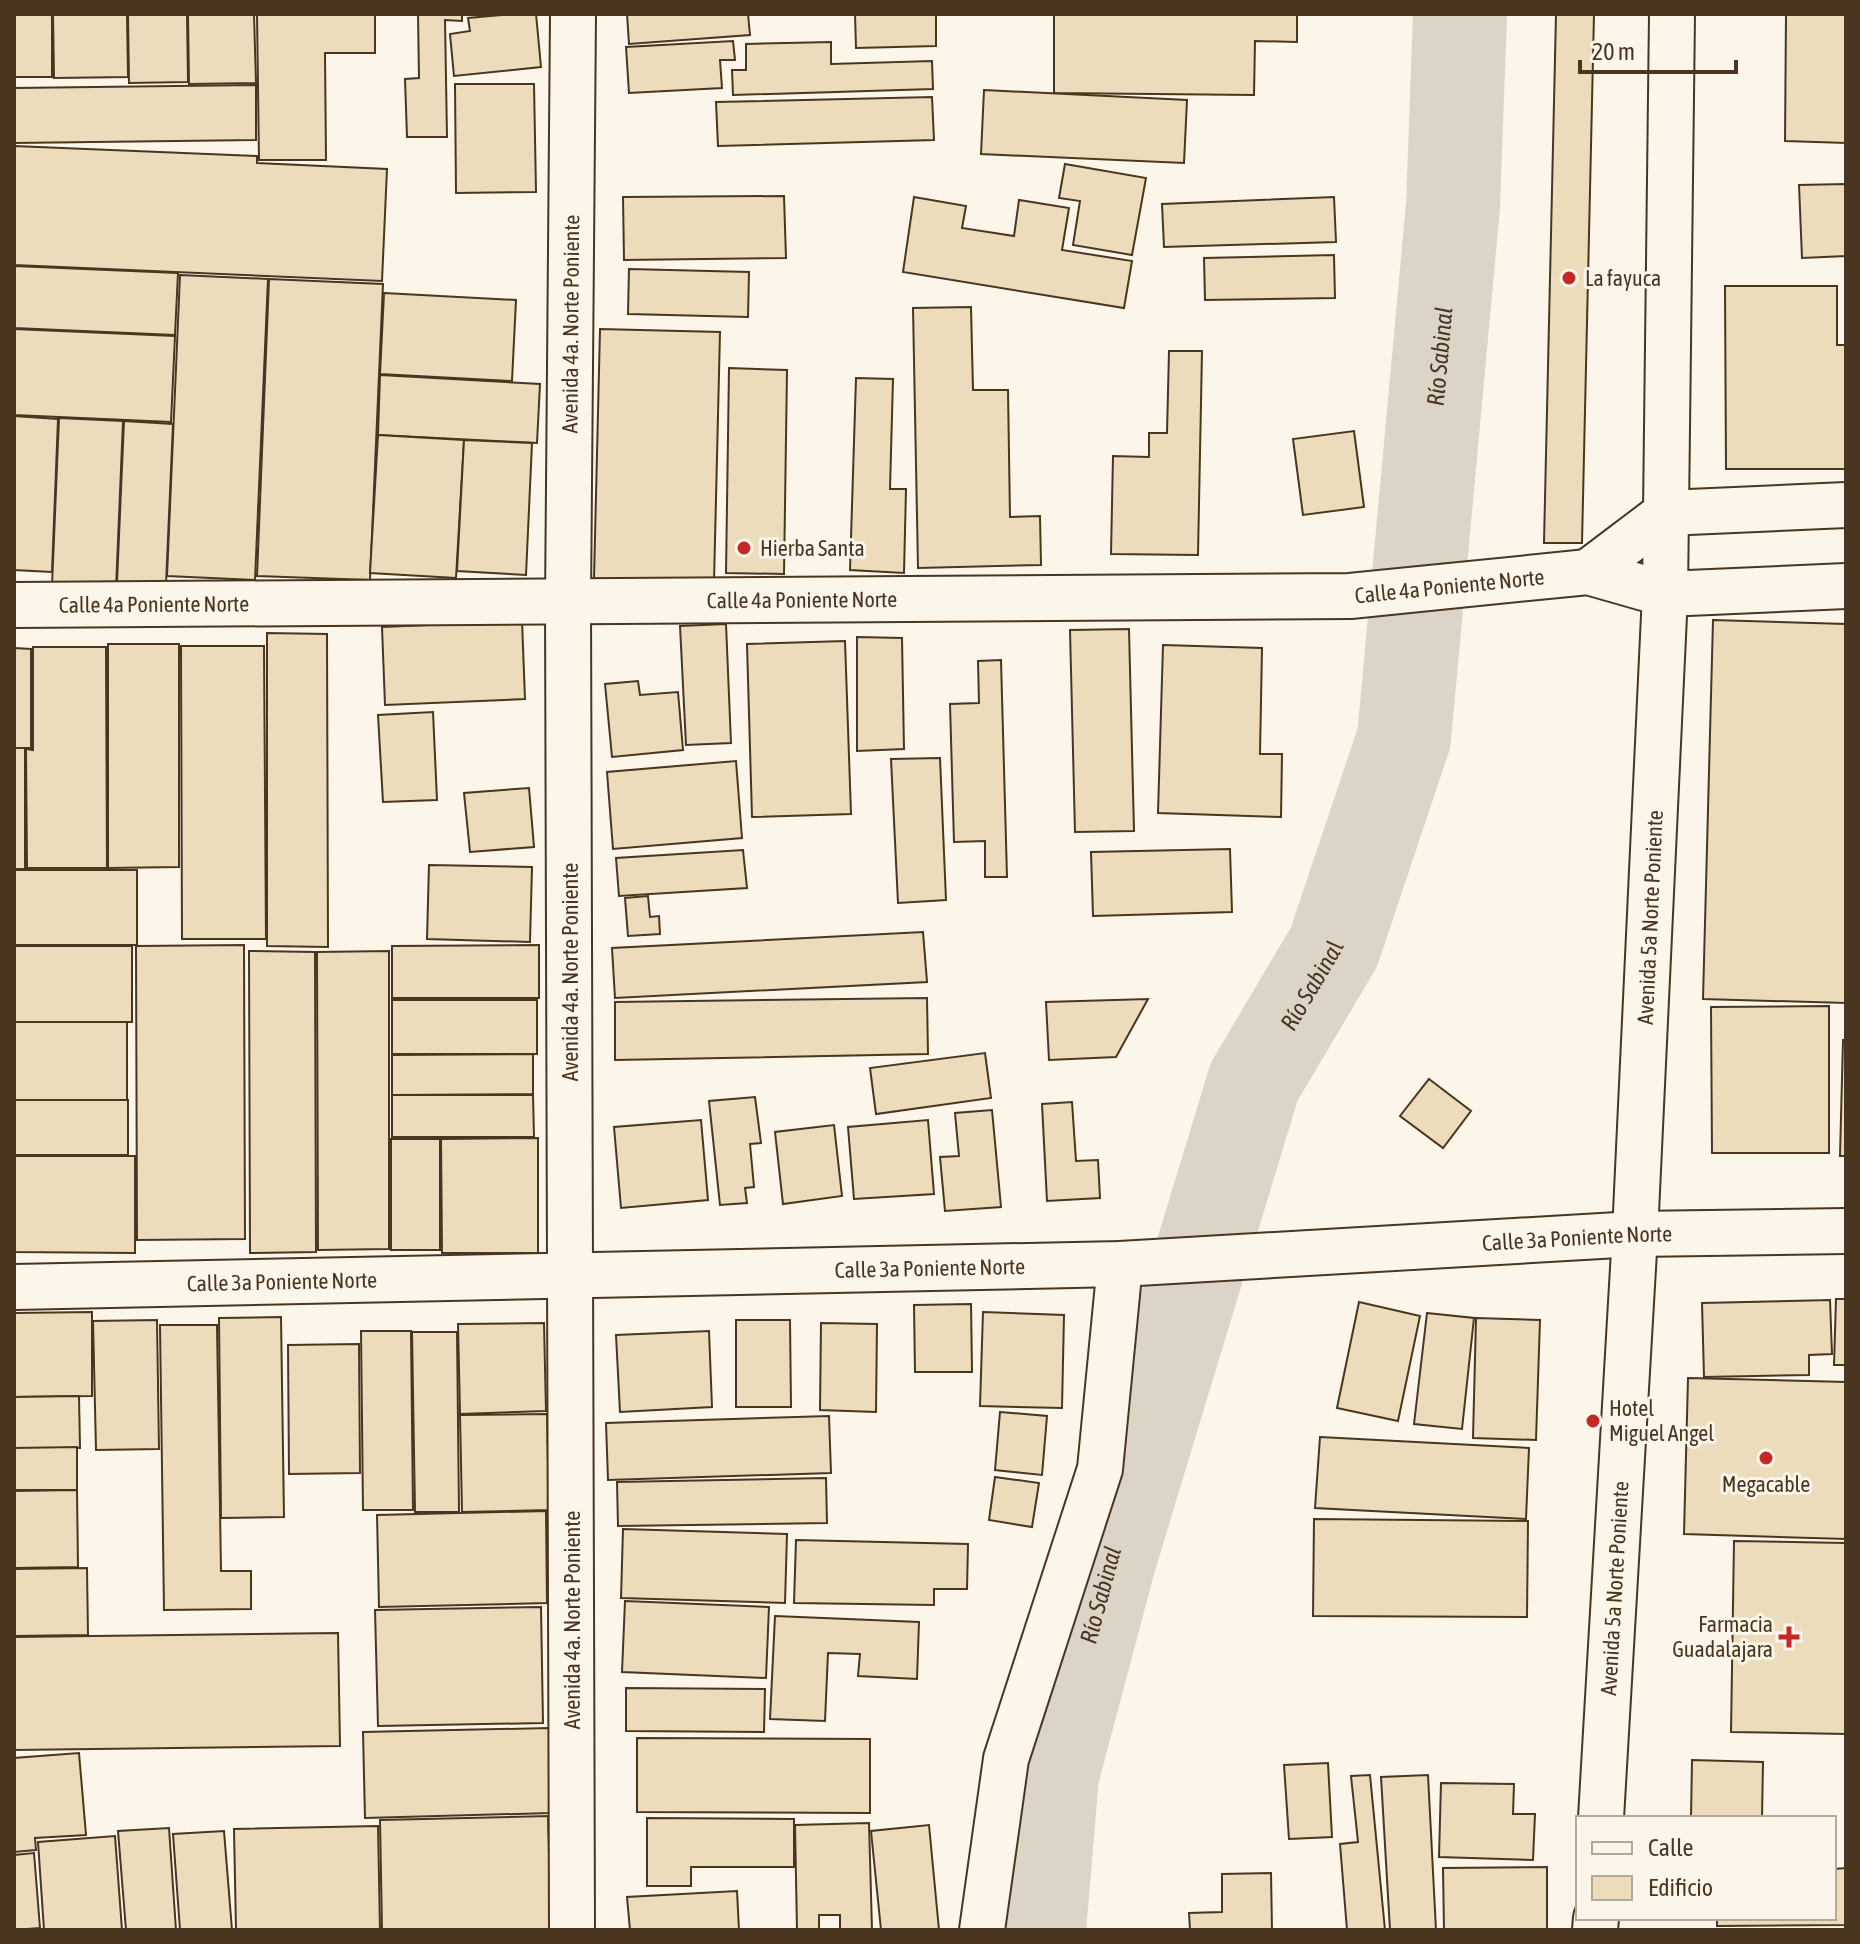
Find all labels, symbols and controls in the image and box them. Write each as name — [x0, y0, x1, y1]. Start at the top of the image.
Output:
scale bar — [1580, 24, 1736, 74]
text: 20 m — [1592, 38, 1635, 65]
street label: Avenida 4a. Norte Poniente — [556, 215, 584, 434]
place label: La fayuca — [1585, 265, 1661, 291]
marker: La fayuca — [1560, 269, 1578, 287]
water label: Río Sabinal — [1421, 306, 1457, 407]
place label: Hierba Santa — [760, 535, 865, 561]
marker: Hierba Santa — [735, 539, 753, 557]
street label: Calle 4a Poniente Norte — [1353, 563, 1545, 608]
street label: Calle 4a Poniente Norte — [707, 586, 897, 613]
street label: Calle 4a Poniente Norte — [59, 590, 249, 618]
street label: Avenida 5a Norte Poniente — [1632, 809, 1668, 1025]
street label: Avenida 4a. Norte Poniente — [557, 863, 583, 1081]
water label: Río Sabinal — [1274, 938, 1348, 1035]
street label: Calle 3a Poniente Norte — [1481, 1220, 1672, 1256]
street label: Calle 3a Poniente Norte — [834, 1253, 1025, 1283]
street label: Calle 3a Poniente Norte — [186, 1266, 377, 1296]
place label: Hotel Miguel Angel — [1609, 1395, 1714, 1446]
marker: Hotel Miguel Angel — [1584, 1412, 1602, 1430]
marker: Megacable — [1757, 1449, 1775, 1467]
place label: Megacable — [1722, 1471, 1810, 1497]
street label: Avenida 5a Norte Poniente — [1595, 1480, 1634, 1696]
street label: Avenida 4a. Norte Poniente — [559, 1511, 585, 1729]
water label: Río Sabinal — [1074, 1543, 1126, 1646]
place label: Farmacia Guadalajara — [1672, 1611, 1773, 1662]
marker: Farmacia Guadalajara — [1780, 1628, 1798, 1646]
legend — [1576, 1816, 1836, 1920]
text: Calle — [1648, 1834, 1693, 1861]
text: Edificio — [1648, 1874, 1713, 1901]

